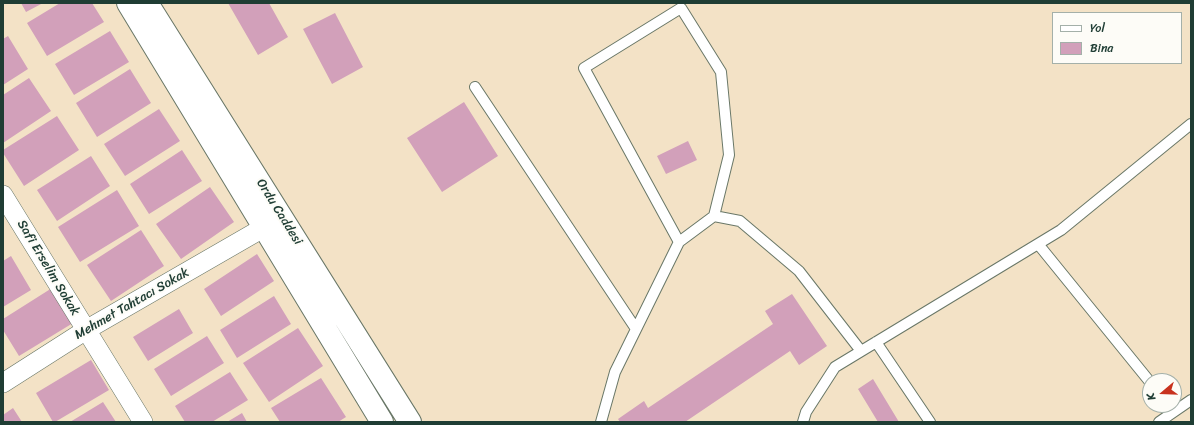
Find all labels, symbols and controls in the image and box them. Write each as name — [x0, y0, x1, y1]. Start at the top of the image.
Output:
legend — [1052, 12, 1182, 64]
text: Yol — [1090, 17, 1105, 39]
text: Bina — [1090, 37, 1113, 59]
street label: Ordu Caddesi — [253, 176, 305, 248]
street label: Safi Erselim Sokak — [13, 217, 83, 319]
street label: Mehmet Tahtacı Sokak — [72, 265, 192, 343]
north arrow — [1142, 373, 1182, 413]
text: K — [1141, 390, 1161, 403]

